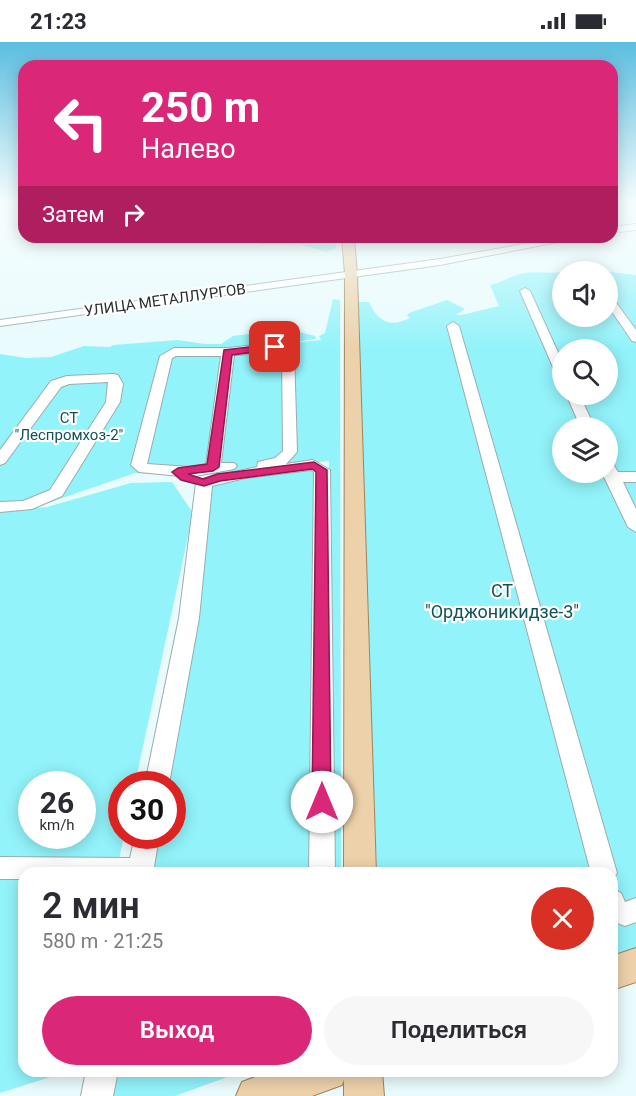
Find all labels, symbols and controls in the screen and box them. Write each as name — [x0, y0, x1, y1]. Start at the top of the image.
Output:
text: 21:23 — [30, 9, 87, 34]
text: 250 m — [141, 83, 260, 132]
icon: left — [42, 84, 120, 162]
text: Налево — [141, 133, 236, 165]
icon: right — [117, 198, 150, 231]
text: Затем — [42, 202, 105, 227]
map controls — [552, 261, 618, 483]
button: sound — [552, 261, 618, 327]
street label: УЛИЦА МЕТАЛЛУРГОВ — [83, 280, 247, 320]
pin — [249, 321, 300, 372]
icon: arrive — [258, 330, 291, 363]
button: search — [552, 339, 618, 405]
park label: СТ "Леспромхоз-2" — [15, 409, 124, 444]
button: layers — [552, 417, 618, 483]
park label: СТ "Орджоникидзе-3" — [425, 580, 579, 622]
position arrow — [290, 770, 354, 834]
speed limit sign: 30 — [108, 771, 186, 849]
text: 26 — [40, 785, 74, 820]
text: km/h — [39, 816, 75, 834]
text: 2 мин — [42, 885, 140, 927]
button: close — [531, 887, 594, 950]
text: 580 m · 21:25 — [42, 929, 163, 953]
button: Выход — [42, 996, 312, 1065]
button: Поделиться — [324, 996, 594, 1065]

